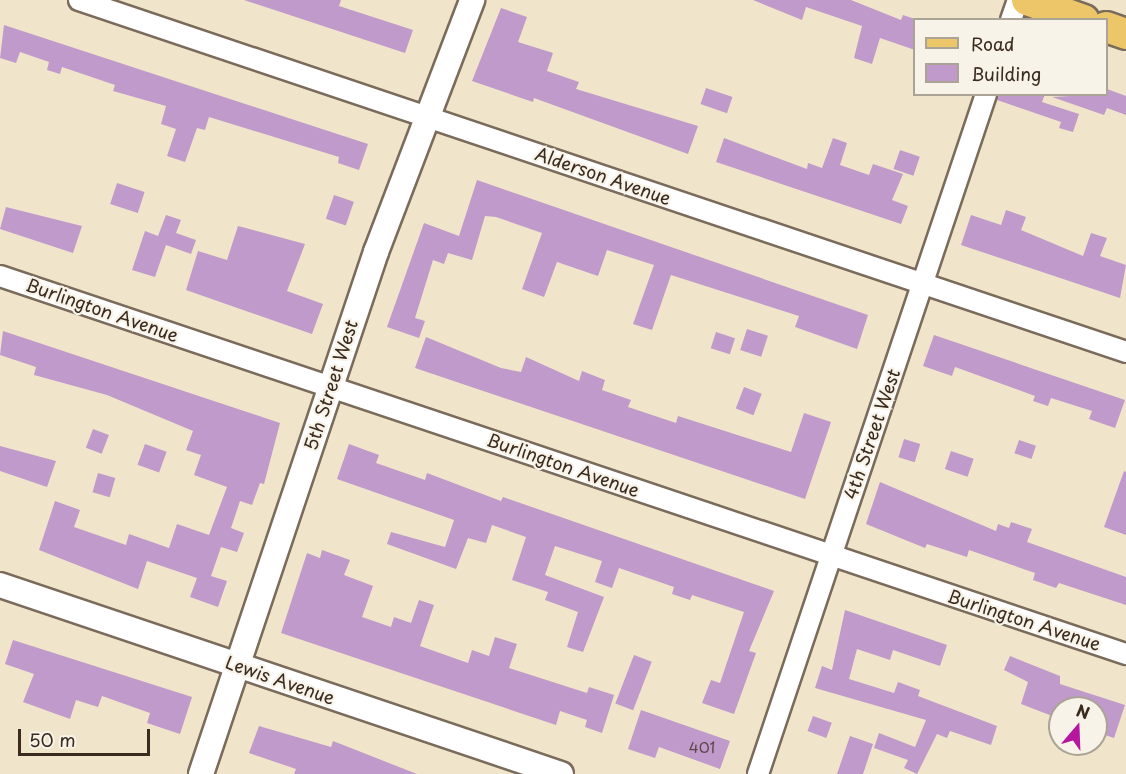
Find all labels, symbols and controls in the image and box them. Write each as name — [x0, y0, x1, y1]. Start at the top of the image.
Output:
legend — [913, 18, 1108, 96]
text: Road — [971, 30, 1015, 57]
text: Building — [971, 60, 1041, 87]
street label: Alderson Avenue — [532, 143, 674, 209]
street label: Burlington Avenue — [24, 274, 180, 346]
street label: 5th Street West — [300, 317, 362, 453]
street label: 4th Street West — [839, 366, 905, 502]
street label: Burlington Avenue — [485, 429, 641, 501]
street label: Burlington Avenue — [946, 585, 1102, 655]
street label: Lewis Avenue — [223, 651, 337, 709]
north arrow — [1048, 696, 1108, 756]
text: N — [1073, 697, 1093, 724]
scale bar — [21, 717, 153, 755]
text: 50 m — [29, 726, 76, 753]
house number: 401 — [689, 738, 715, 756]

